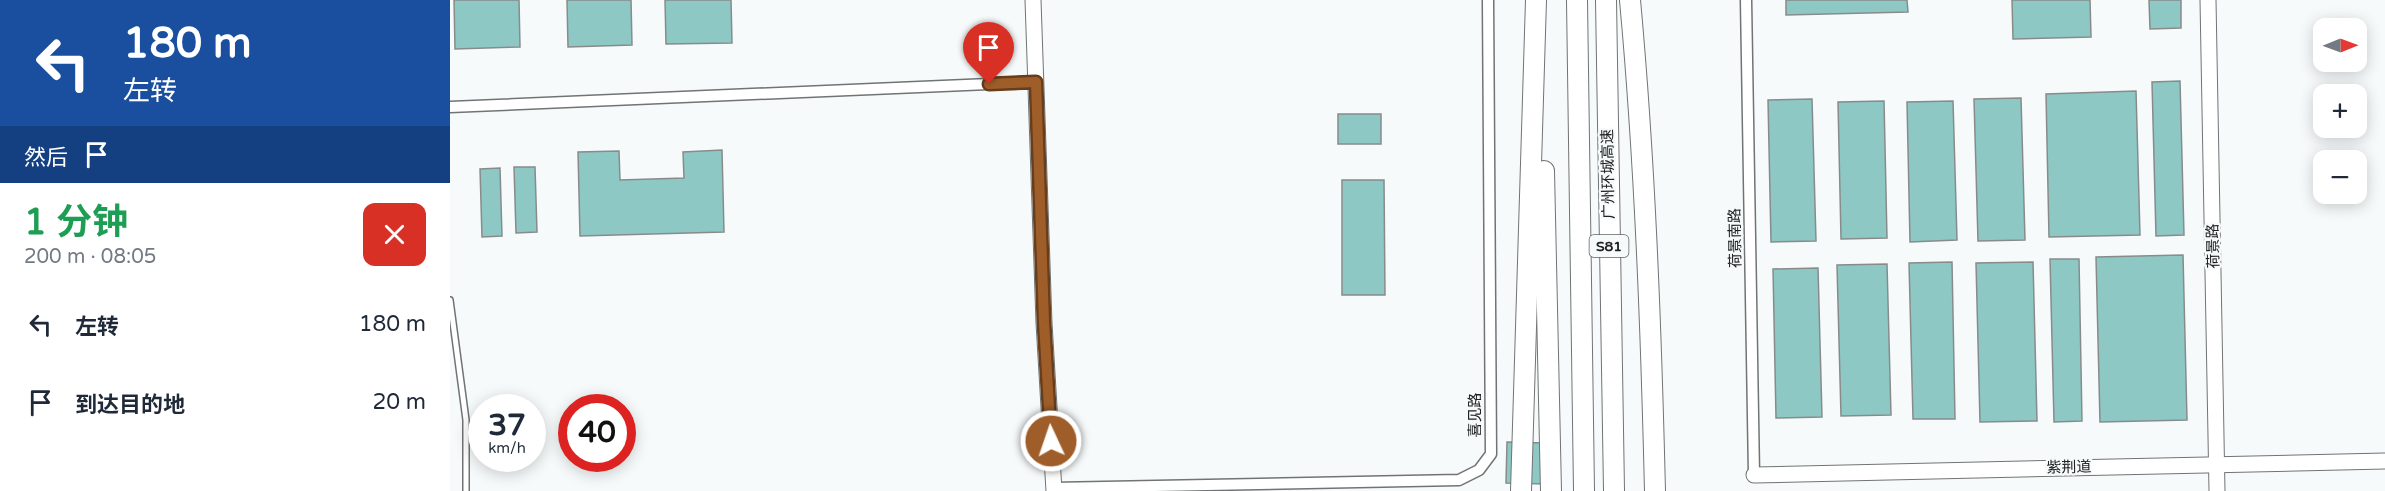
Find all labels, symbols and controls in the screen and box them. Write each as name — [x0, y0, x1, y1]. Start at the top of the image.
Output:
text: 180 m — [123, 18, 252, 69]
north arrow — [2313, 18, 2367, 72]
map controls — [2313, 18, 2367, 204]
pin — [963, 22, 1014, 84]
icon: left — [24, 24, 102, 102]
icon: arrive — [972, 31, 1005, 64]
text: 左转 — [123, 75, 177, 108]
button: + — [2313, 84, 2367, 138]
street label: 广州环城高速 — [1598, 129, 1618, 219]
icon: arrive — [80, 138, 113, 171]
text: 然后 — [24, 145, 68, 171]
button: − — [2313, 150, 2367, 204]
text: 1 分钟 — [24, 201, 128, 244]
button: close — [363, 203, 426, 266]
street label: 荷景南路 — [1725, 208, 1745, 268]
street label: 荷景路 — [2204, 223, 2222, 269]
road number: S81 — [1590, 235, 1628, 257]
text: 200 m · 08:05 — [24, 245, 156, 269]
icon: left — [24, 308, 57, 341]
text: 180 m — [359, 311, 426, 337]
text: 左转 — [75, 314, 119, 340]
icon: arrive — [24, 386, 57, 419]
text: 20 m — [372, 389, 426, 415]
text: 到达目的地 — [75, 392, 185, 418]
street label: 喜见路 — [1466, 392, 1484, 438]
speed limit sign: 40 — [558, 394, 636, 472]
text: 37 — [488, 407, 526, 444]
position arrow — [1019, 409, 1083, 473]
text: km/h — [488, 439, 526, 457]
street label: 紫荆道 — [2046, 458, 2092, 476]

